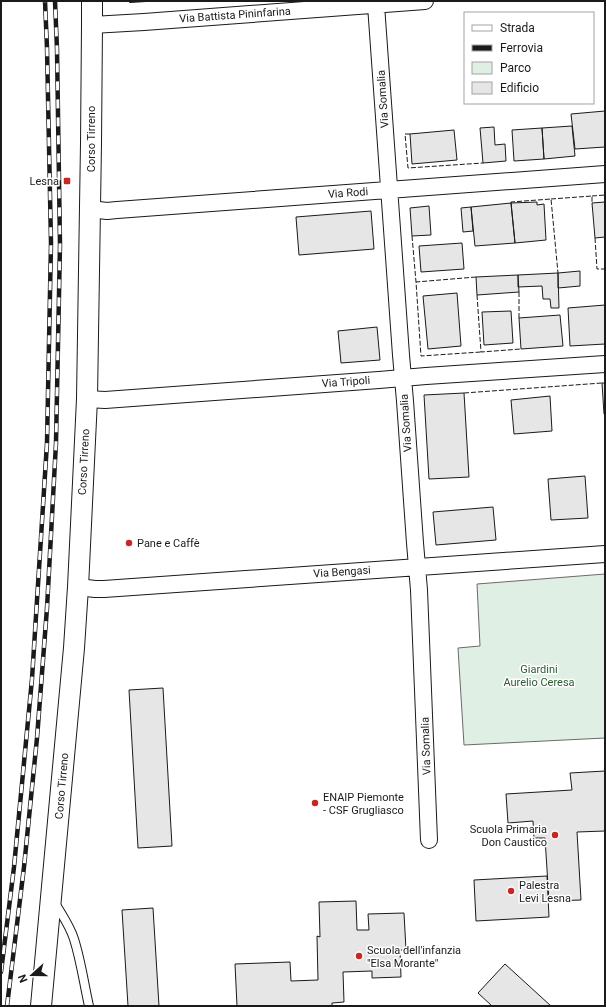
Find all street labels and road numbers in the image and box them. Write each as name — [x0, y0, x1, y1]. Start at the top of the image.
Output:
street label: Via Battista Pininfarina — [179, 5, 291, 25]
street label: Via Somalia — [374, 70, 392, 128]
street label: Corso Tirreno — [85, 106, 98, 172]
street label: Via Rodi — [327, 185, 369, 201]
street label: Via Tripoli — [321, 374, 371, 390]
street label: Via Somalia — [397, 394, 415, 452]
street label: Corso Tirreno — [76, 429, 92, 495]
street label: Via Bengasi — [313, 564, 371, 580]
street label: Via Somalia — [418, 717, 434, 775]
street label: Corso Tirreno — [53, 752, 71, 820]

